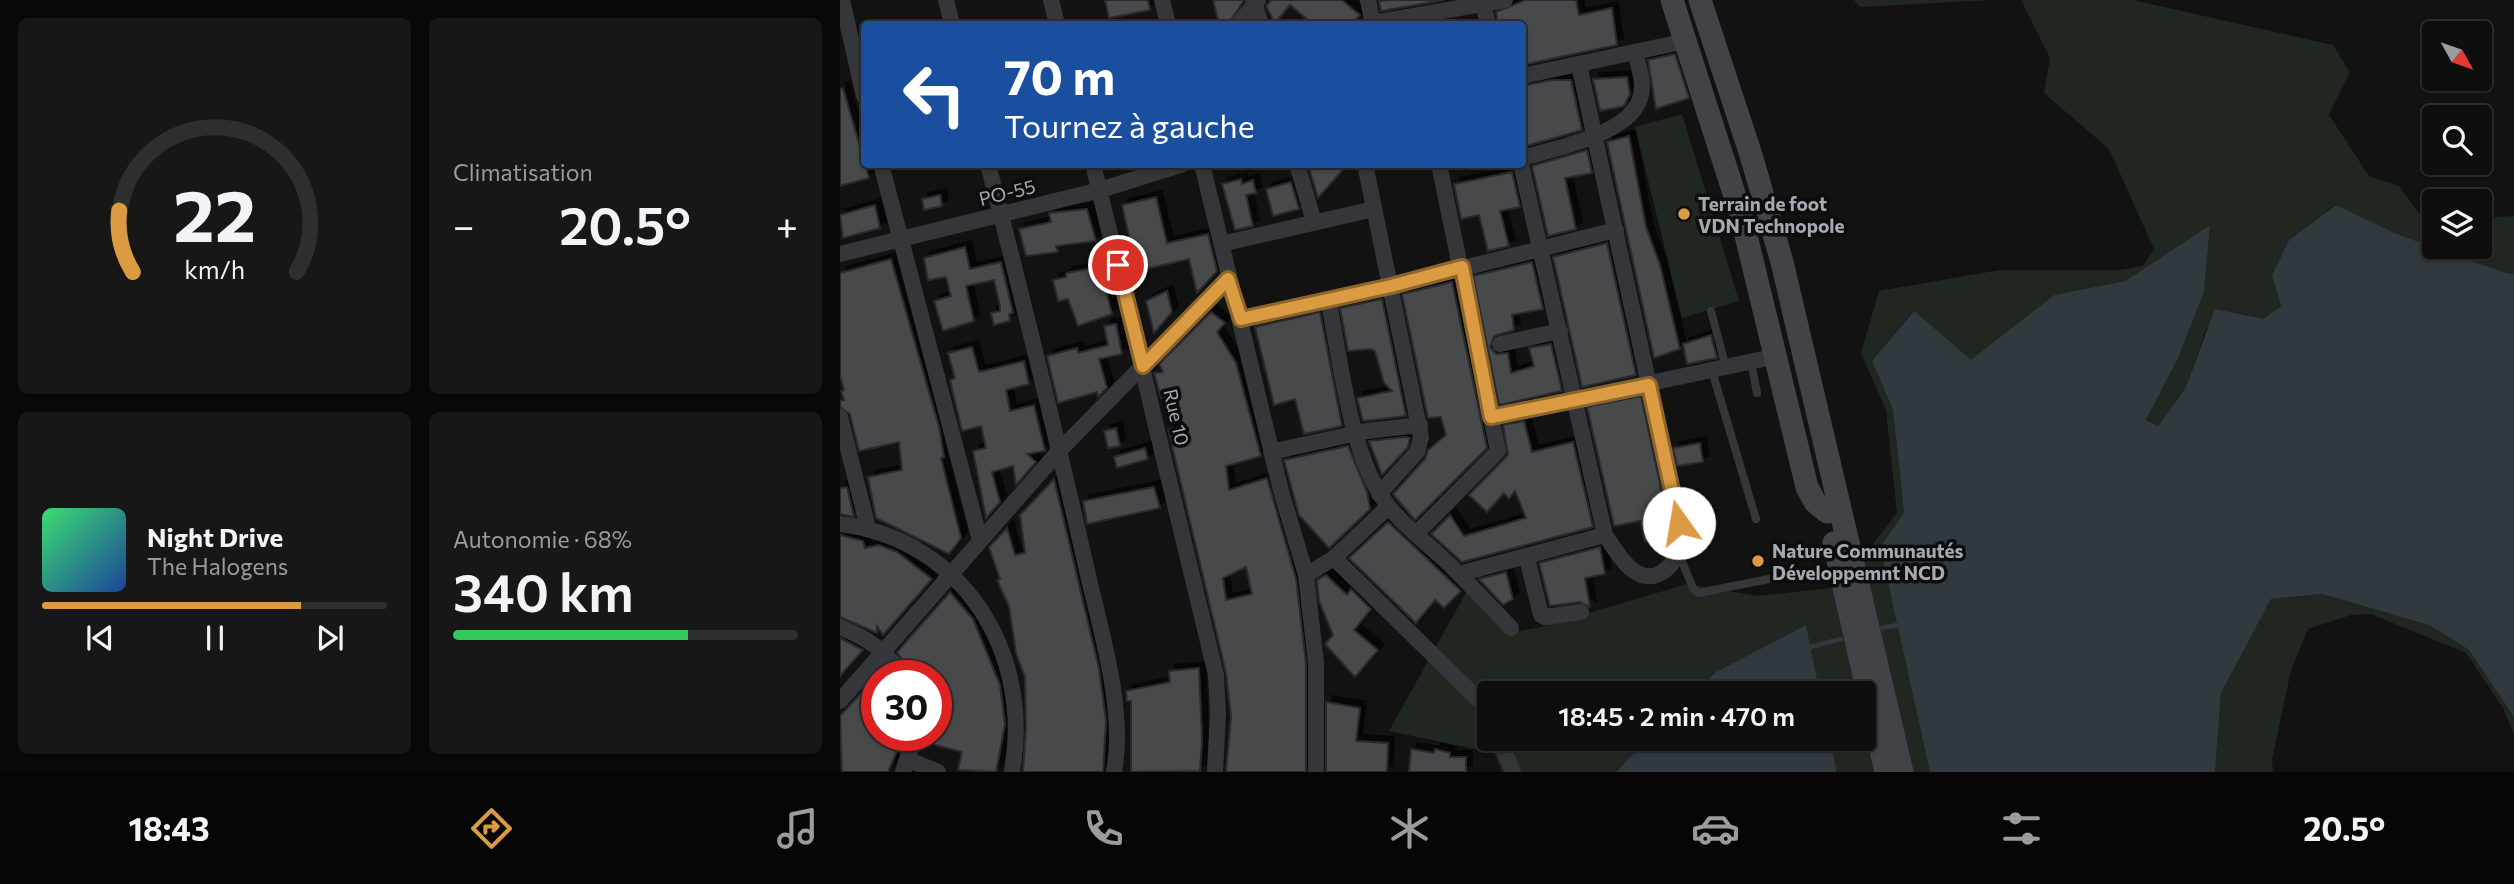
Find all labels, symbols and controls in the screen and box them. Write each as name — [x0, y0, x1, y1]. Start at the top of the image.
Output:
north arrow — [2422, 21, 2492, 91]
map controls — [2422, 21, 2492, 259]
text: 70 m — [1004, 45, 1115, 105]
icon: left — [889, 49, 980, 140]
text: Tournez à gauche — [1004, 105, 1255, 145]
button: search — [2422, 105, 2492, 175]
text: Climatisation — [453, 158, 593, 186]
text: 22 — [173, 168, 256, 257]
street label: PO-55 — [976, 174, 1038, 210]
button: layers — [2422, 189, 2492, 259]
text: 20.5° — [559, 192, 691, 256]
place label: Terrain de foot VDN Technopole — [1698, 192, 1845, 237]
text: − — [453, 201, 475, 248]
text: + — [776, 201, 798, 248]
marker: Terrain de foot VDN Technopole — [1676, 206, 1692, 222]
pin — [1088, 235, 1148, 295]
icon: arrive — [1099, 246, 1137, 284]
text: km/h — [184, 254, 245, 284]
street label: Rue 10 — [1159, 386, 1195, 448]
position arrow — [1642, 486, 1716, 560]
text: Night Drive — [147, 521, 283, 552]
text: Autonomie · 68% — [453, 525, 632, 553]
place label: Nature Communautés Développemnt NCD — [1772, 539, 1963, 584]
text: The Halogens — [147, 552, 288, 580]
marker: Nature Communautés Développemnt NCD — [1750, 553, 1766, 569]
text: 340 km — [453, 559, 634, 623]
icon: previous — [81, 619, 119, 657]
icon: pause — [196, 619, 234, 657]
icon: next — [311, 619, 349, 657]
speed limit sign: 30 — [861, 660, 952, 751]
text: 18:45 · 2 min · 470 m — [1558, 700, 1795, 731]
icon: directions — [467, 804, 516, 853]
icon: music — [773, 804, 822, 853]
icon: phone — [1079, 804, 1128, 853]
icon: climate — [1385, 804, 1434, 853]
icon: car — [1691, 804, 1740, 853]
icon: filters — [1997, 804, 2046, 853]
text: 18:43 — [129, 808, 210, 848]
text: 20.5° — [2303, 808, 2385, 848]

